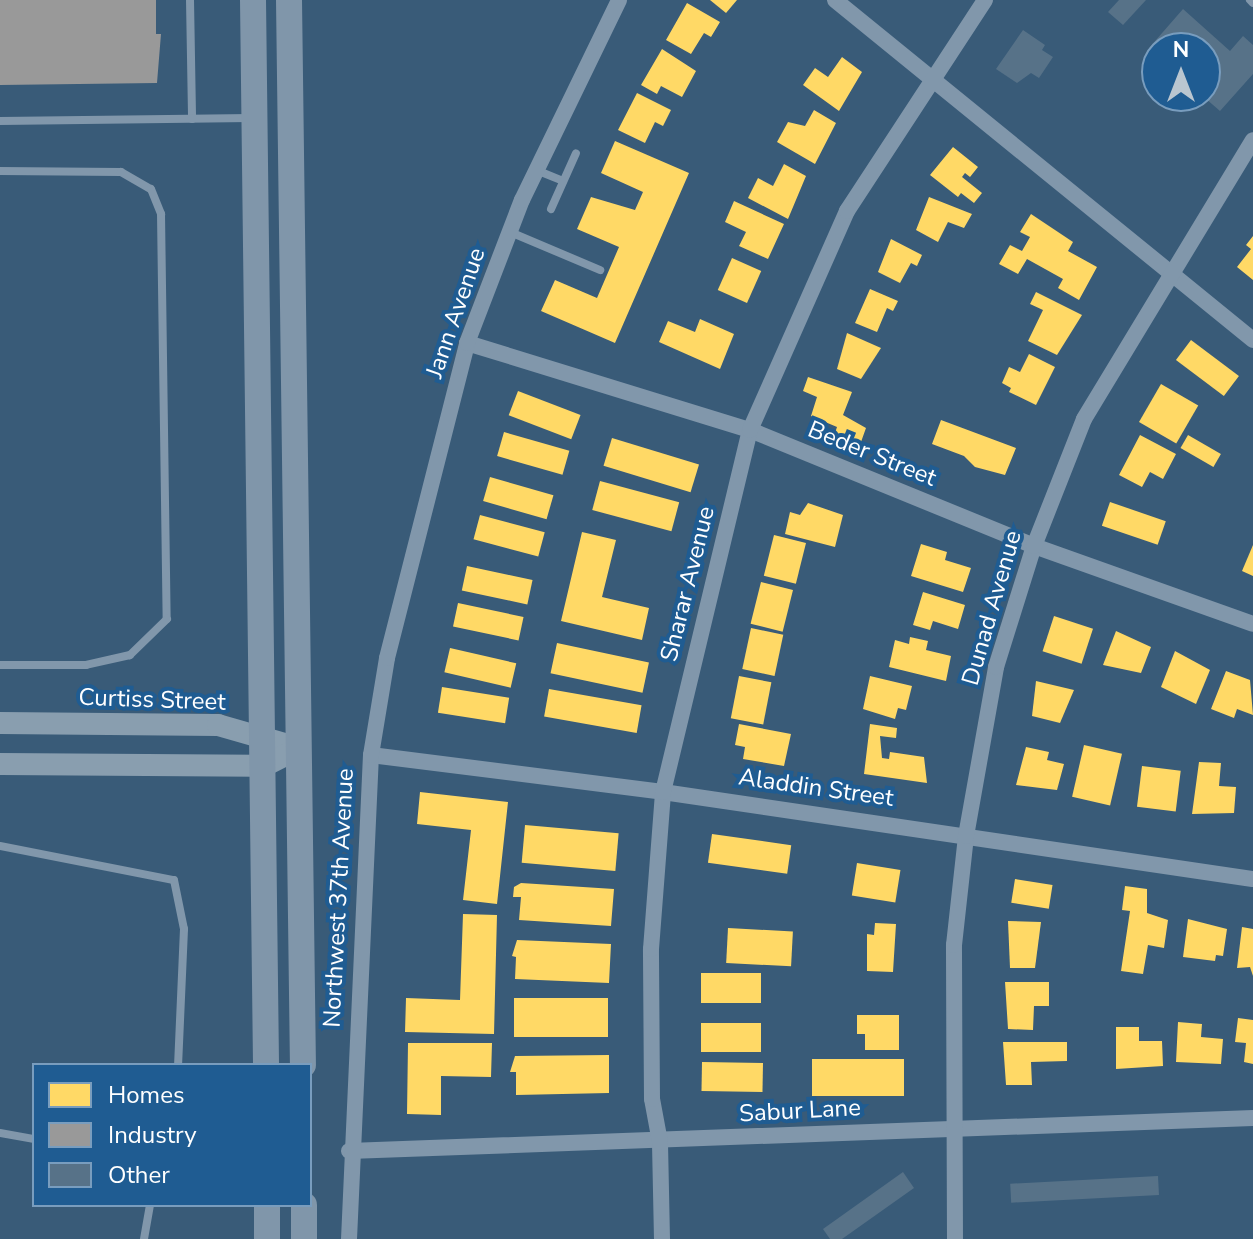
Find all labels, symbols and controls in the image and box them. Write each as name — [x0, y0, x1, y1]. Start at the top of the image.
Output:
north arrow — [1141, 32, 1221, 112]
text: N — [1173, 35, 1189, 65]
street label: Jann Avenue — [420, 244, 492, 382]
street label: Beder Street — [804, 415, 940, 493]
street label: Sharar Avenue — [655, 504, 721, 664]
street label: Dunad Avenue — [956, 527, 1028, 689]
street label: Curtiss Street — [78, 683, 226, 717]
street label: Aladdin Street — [737, 763, 895, 813]
street label: Northwest 37th Avenue — [318, 768, 360, 1028]
legend — [32, 1063, 312, 1207]
text: Homes — [108, 1079, 184, 1111]
street label: Sabur Lane — [738, 1093, 862, 1129]
text: Industry — [108, 1119, 197, 1151]
text: Other — [108, 1159, 170, 1191]

